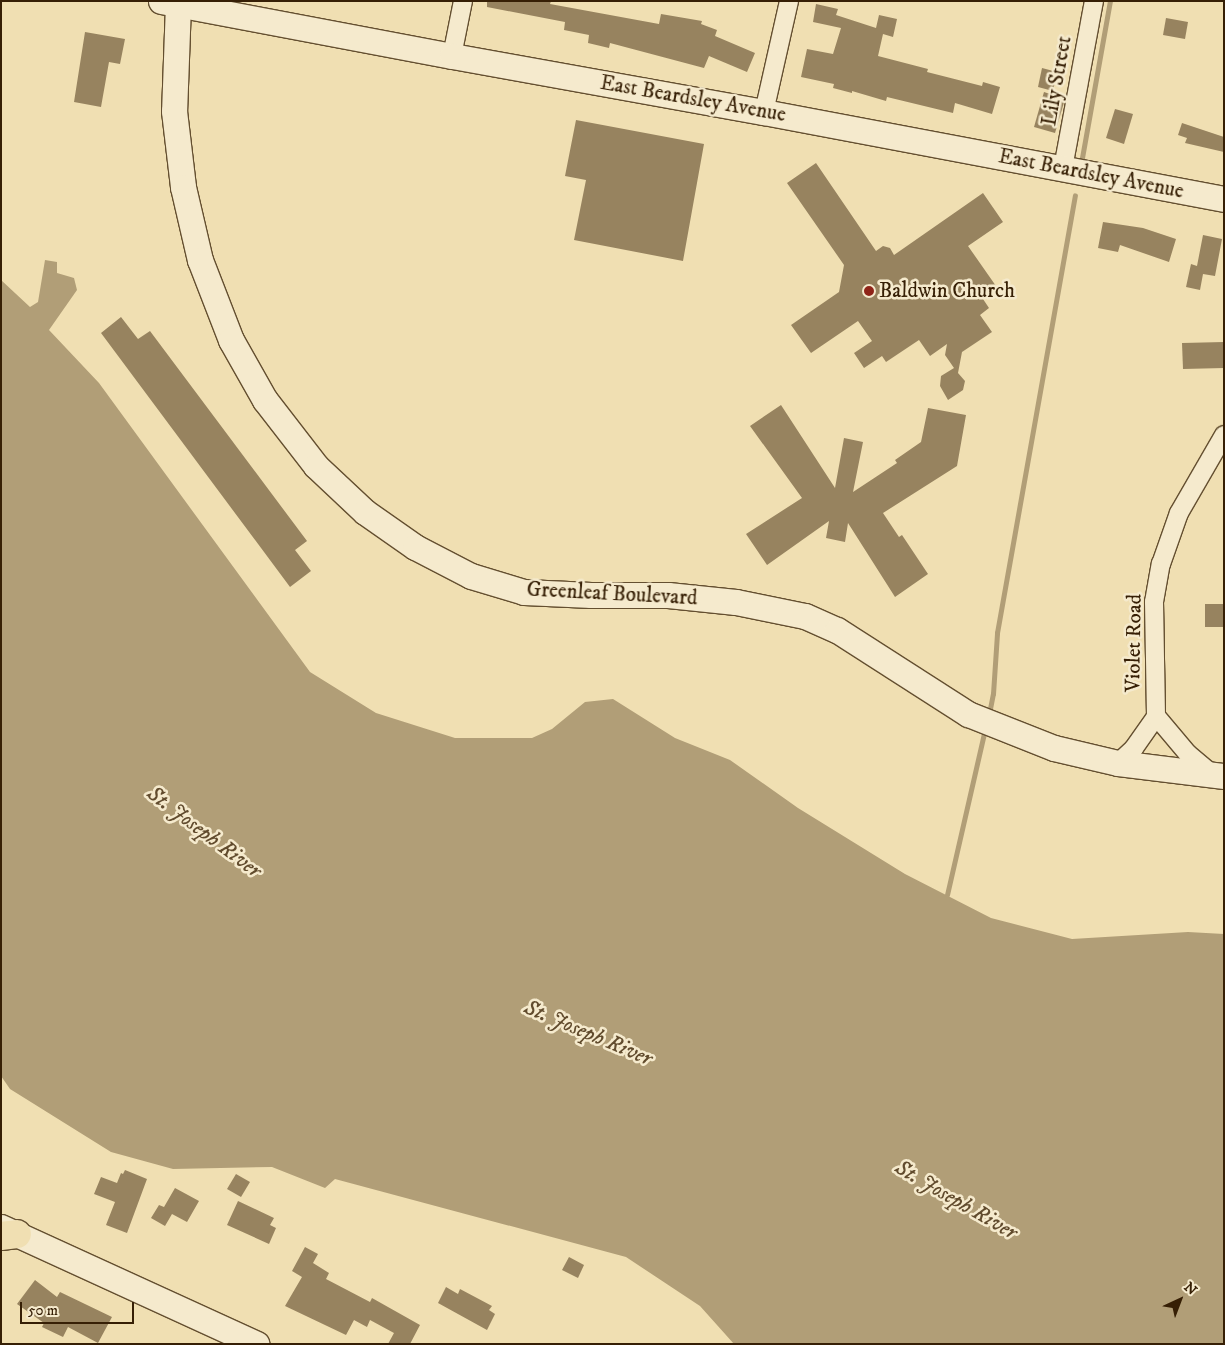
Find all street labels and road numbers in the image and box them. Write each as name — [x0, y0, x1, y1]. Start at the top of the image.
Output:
street label: Lily Street — [1037, 34, 1077, 128]
street label: East Beardsley Avenue — [598, 70, 788, 128]
street label: East Beardsley Avenue — [996, 144, 1186, 204]
street label: Greenleaf Boulevard — [526, 577, 698, 611]
street label: Violet Road — [1121, 594, 1147, 692]

